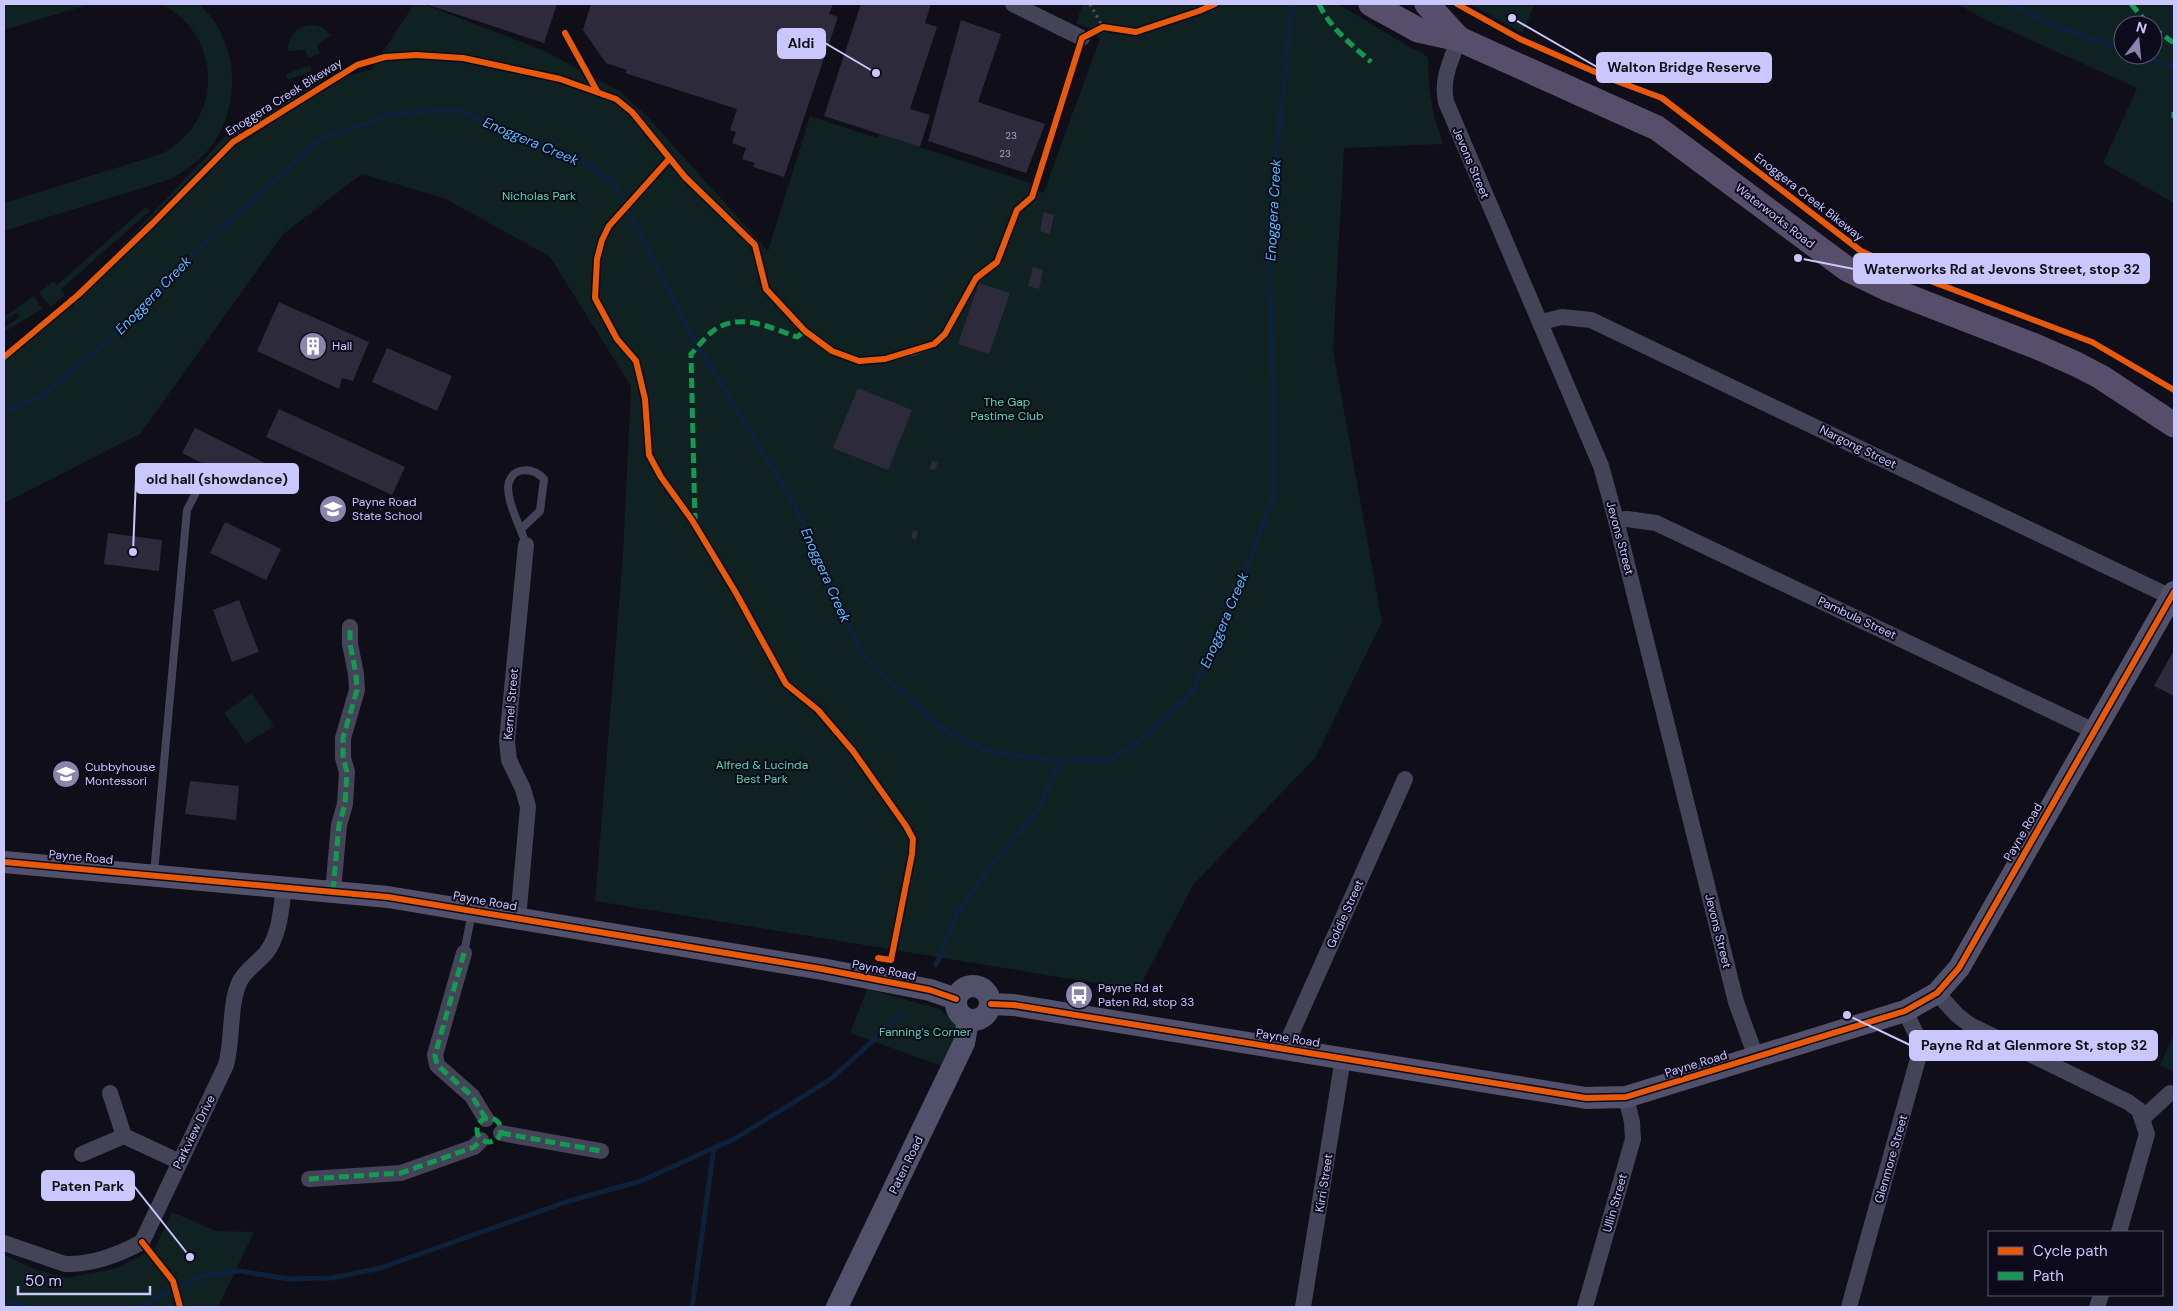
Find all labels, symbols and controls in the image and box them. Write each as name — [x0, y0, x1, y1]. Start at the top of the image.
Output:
north arrow — [2113, 15, 2163, 65]
text: N — [2134, 17, 2149, 38]
callout: Aldi — [778, 29, 825, 58]
text: Aldi — [788, 34, 814, 52]
callout: Walton Bridge Reserve — [1597, 53, 1771, 82]
street label: Enoggera Creek Bikeway — [223, 54, 346, 139]
text: Walton Bridge Reserve — [1607, 58, 1761, 76]
water label: Enoggera Creek — [481, 113, 582, 170]
street label: Jevons Street — [1449, 125, 1493, 201]
house number: 23 — [1005, 129, 1017, 142]
house number: 23 — [999, 147, 1011, 160]
street label: Enoggera Creek Bikeway — [1751, 149, 1867, 245]
water label: Enoggera Creek — [1261, 158, 1285, 261]
street label: Waterworks Road — [1732, 180, 1818, 252]
park label: Nicholas Park — [502, 188, 576, 204]
water label: Enoggera Creek — [111, 251, 195, 338]
callout: Waterworks Rd at Jevons Street, stop 32 — [1854, 254, 2149, 283]
text: Waterworks Rd at Jevons Street, stop 32 — [1864, 260, 2140, 278]
building icon: Hall — [298, 331, 328, 361]
place label: Hall — [332, 338, 352, 354]
park label: The Gap Pastime Club — [971, 394, 1043, 424]
street label: Nargong Street — [1817, 422, 1899, 473]
callout: old hall (showdance) — [136, 464, 298, 493]
text: old hall (showdance) — [146, 470, 288, 488]
school or university icon: Payne Road State School — [318, 494, 348, 524]
place label: Payne Road State School — [352, 494, 422, 524]
street label: Jevons Street — [1602, 499, 1638, 577]
water label: Enoggera Creek — [797, 525, 855, 626]
water label: Enoggera Creek — [1196, 569, 1253, 670]
street label: Pambula Street — [1815, 593, 1899, 643]
street label: Kernel Street — [500, 667, 522, 740]
park label: Alfred & Lucinda Best Park — [716, 757, 808, 787]
school or university icon: Cubbyhouse Montessori — [51, 759, 81, 789]
place label: Cubbyhouse Montessori — [85, 759, 156, 789]
street label: Payne Road — [2000, 800, 2046, 864]
street label: Payne Road — [48, 846, 114, 868]
street label: Goldie Street — [1323, 877, 1367, 951]
street label: Payne Road — [452, 888, 518, 914]
street label: Jevons Street — [1701, 892, 1735, 970]
street label: Payne Road — [851, 956, 917, 984]
bus stop icon: Payne Rd at Paten Rd, stop 33 — [1064, 980, 1094, 1010]
place label: Payne Rd at Paten Rd, stop 33 — [1098, 980, 1194, 1010]
park label: Fanning's Corner — [879, 1024, 972, 1040]
street label: Payne Road — [1255, 1025, 1321, 1051]
callout: Payne Rd at Glenmore St, stop 32 — [1910, 1031, 2157, 1060]
text: Payne Rd at Glenmore St, stop 32 — [1921, 1036, 2147, 1054]
street label: Payne Road — [1663, 1047, 1729, 1081]
street label: Parkview Drive — [169, 1092, 219, 1172]
street label: Glenmore Street — [1871, 1113, 1911, 1205]
street label: Paten Road — [885, 1133, 927, 1197]
street label: Kirri Street — [1311, 1152, 1337, 1213]
callout: Paten Park — [42, 1171, 134, 1200]
street label: Ullin Street — [1599, 1172, 1631, 1234]
text: Paten Park — [52, 1177, 124, 1195]
legend — [1988, 1231, 2163, 1296]
text: Cycle path — [2033, 1241, 2108, 1261]
scale bar — [18, 1264, 150, 1296]
text: Path — [2033, 1266, 2064, 1286]
text: 50 m — [25, 1271, 62, 1291]

